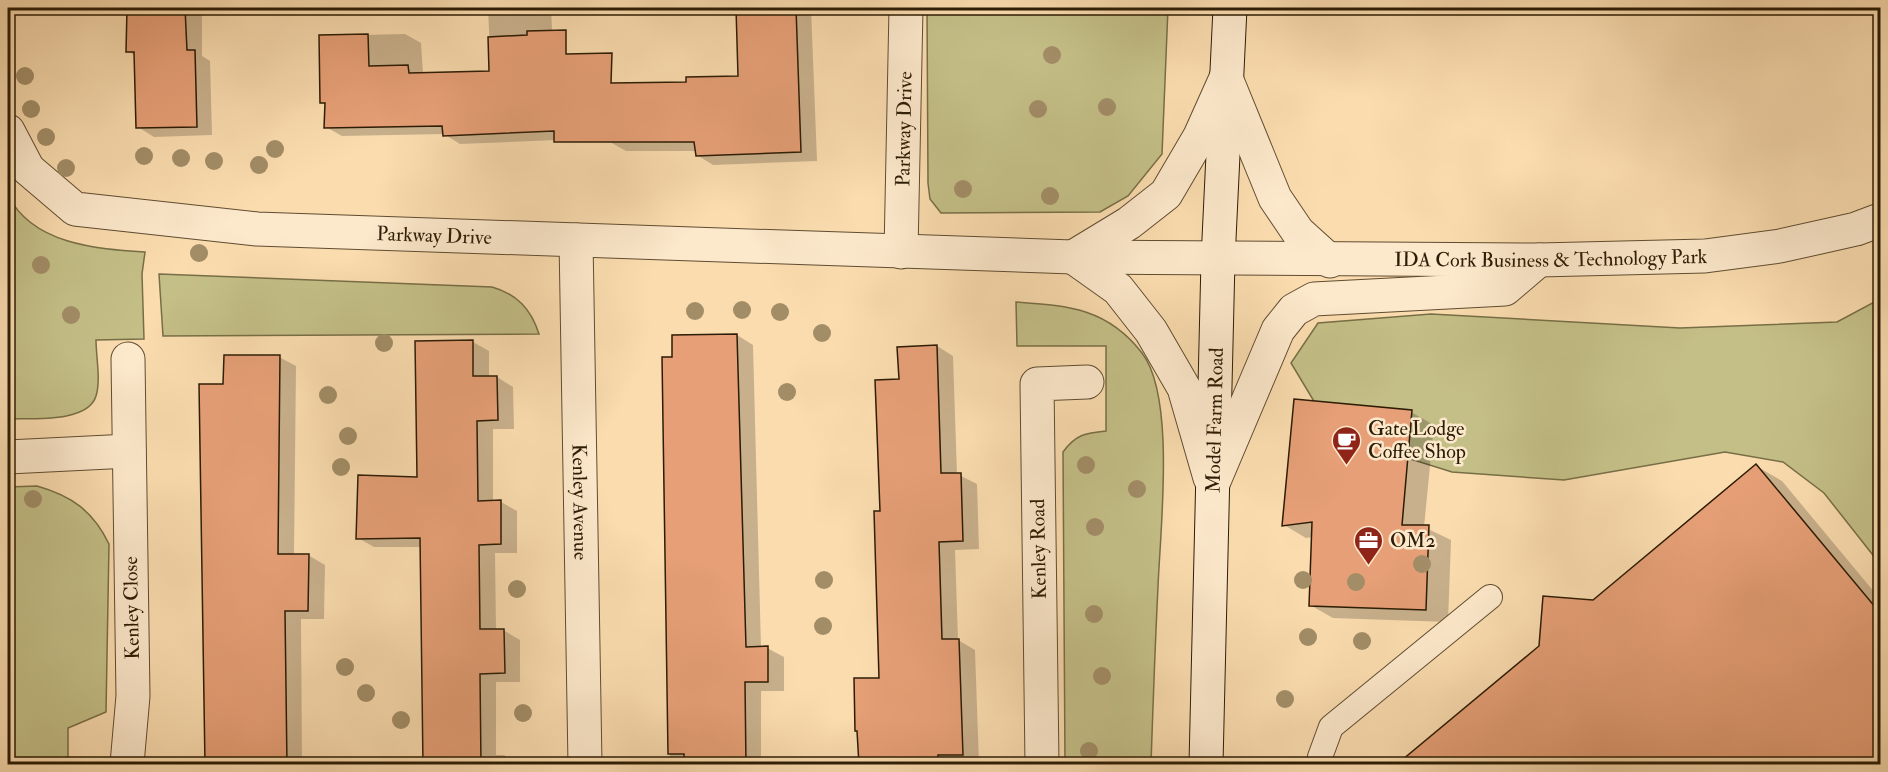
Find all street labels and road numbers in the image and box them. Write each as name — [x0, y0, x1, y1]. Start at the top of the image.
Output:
street label: Parkway Drive — [890, 71, 918, 187]
street label: Parkway Drive — [376, 221, 492, 250]
street label: IDA Cork Business & Technology Park — [1394, 244, 1708, 273]
street label: Model Farm Road — [1200, 347, 1229, 493]
street label: Kenley Avenue — [566, 443, 594, 561]
street label: Kenley Road — [1025, 498, 1052, 600]
street label: Kenley Close — [118, 556, 145, 660]

